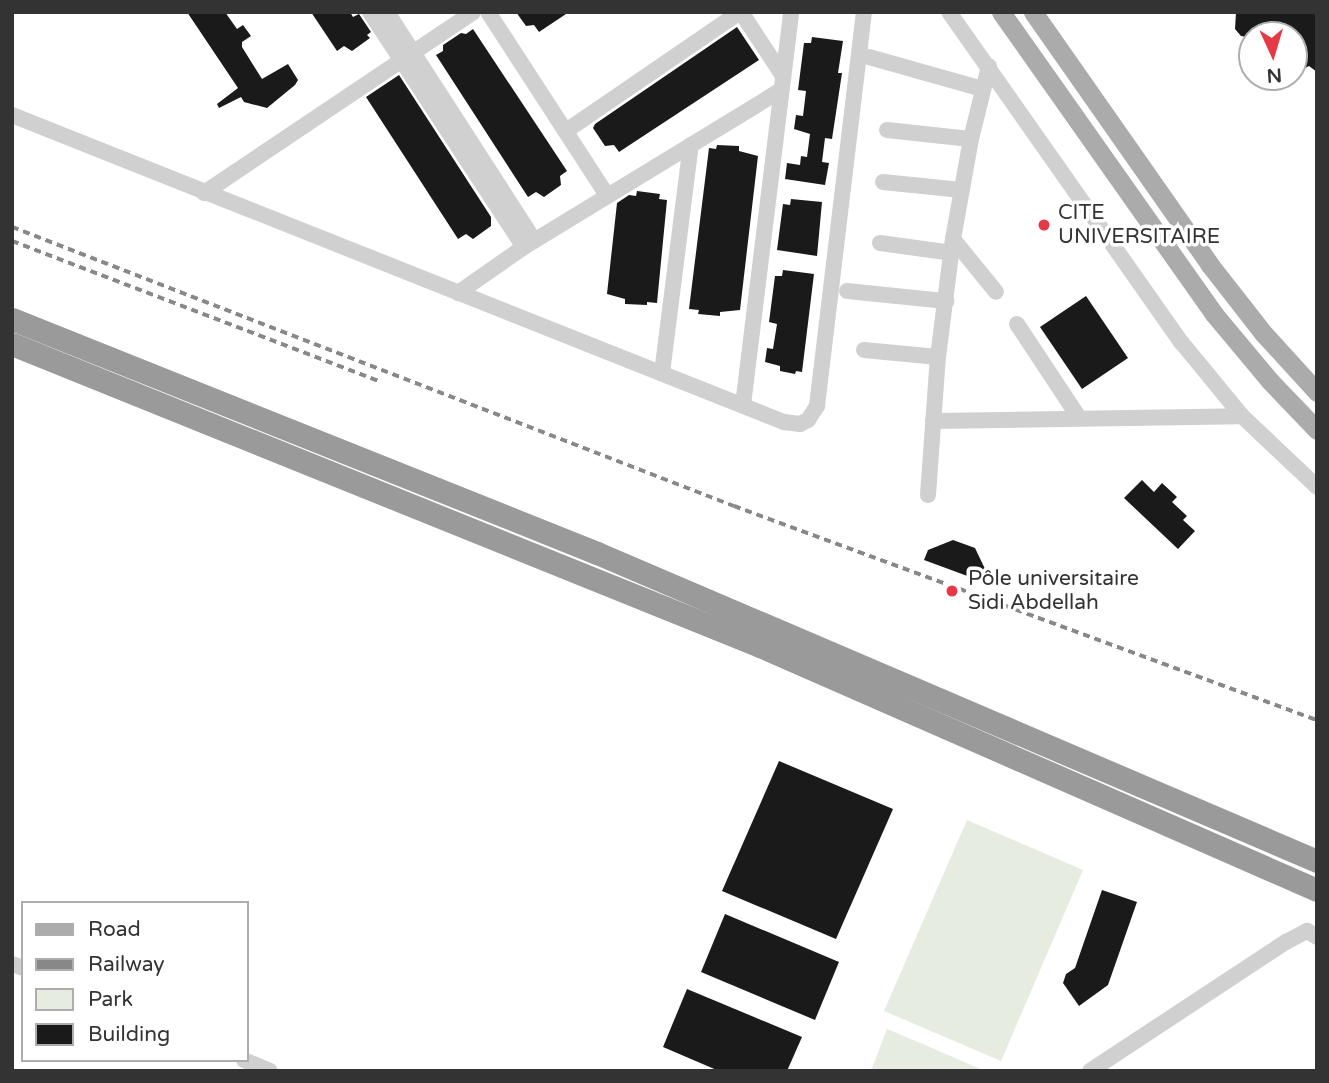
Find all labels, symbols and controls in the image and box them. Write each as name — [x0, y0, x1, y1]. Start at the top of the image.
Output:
north arrow — [1238, 21, 1308, 91]
text: N — [1266, 63, 1283, 86]
place label: CITE UNIVERSITAIRE — [1058, 200, 1220, 250]
marker: CITE UNIVERSITAIRE — [1036, 217, 1052, 233]
place label: Pôle universitaire Sidi Abdellah — [968, 566, 1139, 616]
marker: Pôle universitaire Sidi Abdellah — [942, 581, 962, 601]
legend — [21, 901, 248, 1062]
text: Road — [88, 917, 141, 942]
text: Railway — [88, 952, 165, 977]
text: Park — [88, 987, 133, 1012]
text: Building — [88, 1022, 170, 1047]

